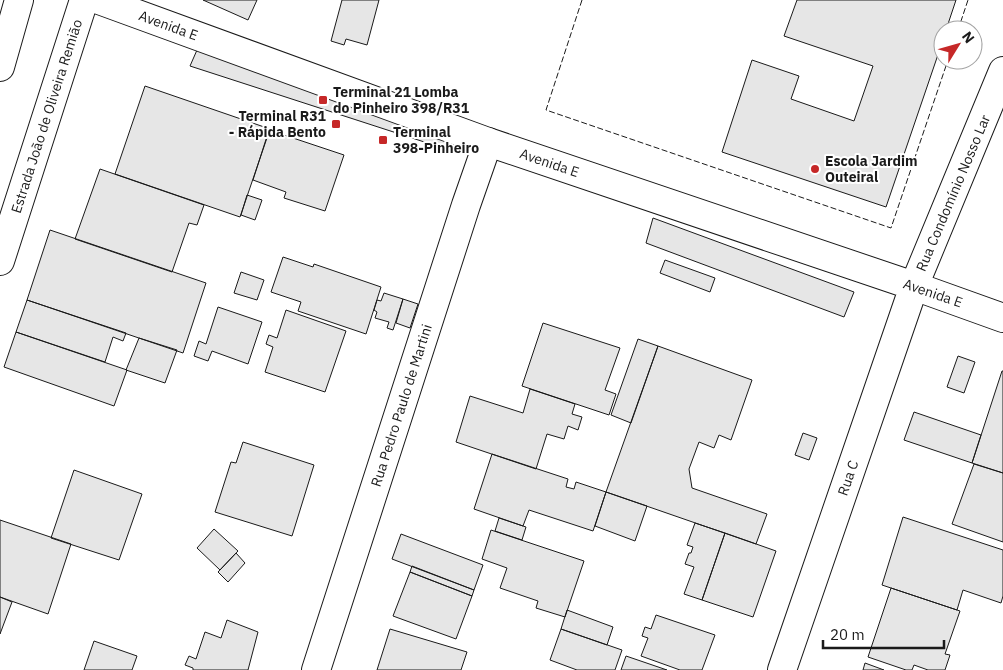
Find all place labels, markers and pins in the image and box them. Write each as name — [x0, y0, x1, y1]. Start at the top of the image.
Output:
place label: Terminal 21 Lomba do Pinheiro 398/R31 — [333, 83, 470, 117]
marker: Terminal 21 Lomba do Pinheiro 398/R31 — [317, 94, 329, 106]
place label: Terminal R31 - Rápida Bento — [229, 107, 327, 141]
marker: Terminal R31 - Rápida Bento — [330, 118, 342, 130]
place label: Terminal 398-Pinheiro — [393, 123, 479, 157]
marker: Terminal 398-Pinheiro — [377, 134, 389, 146]
place label: Escola Jardim Outeiral — [825, 152, 918, 186]
marker: Escola Jardim Outeiral — [809, 163, 821, 175]

